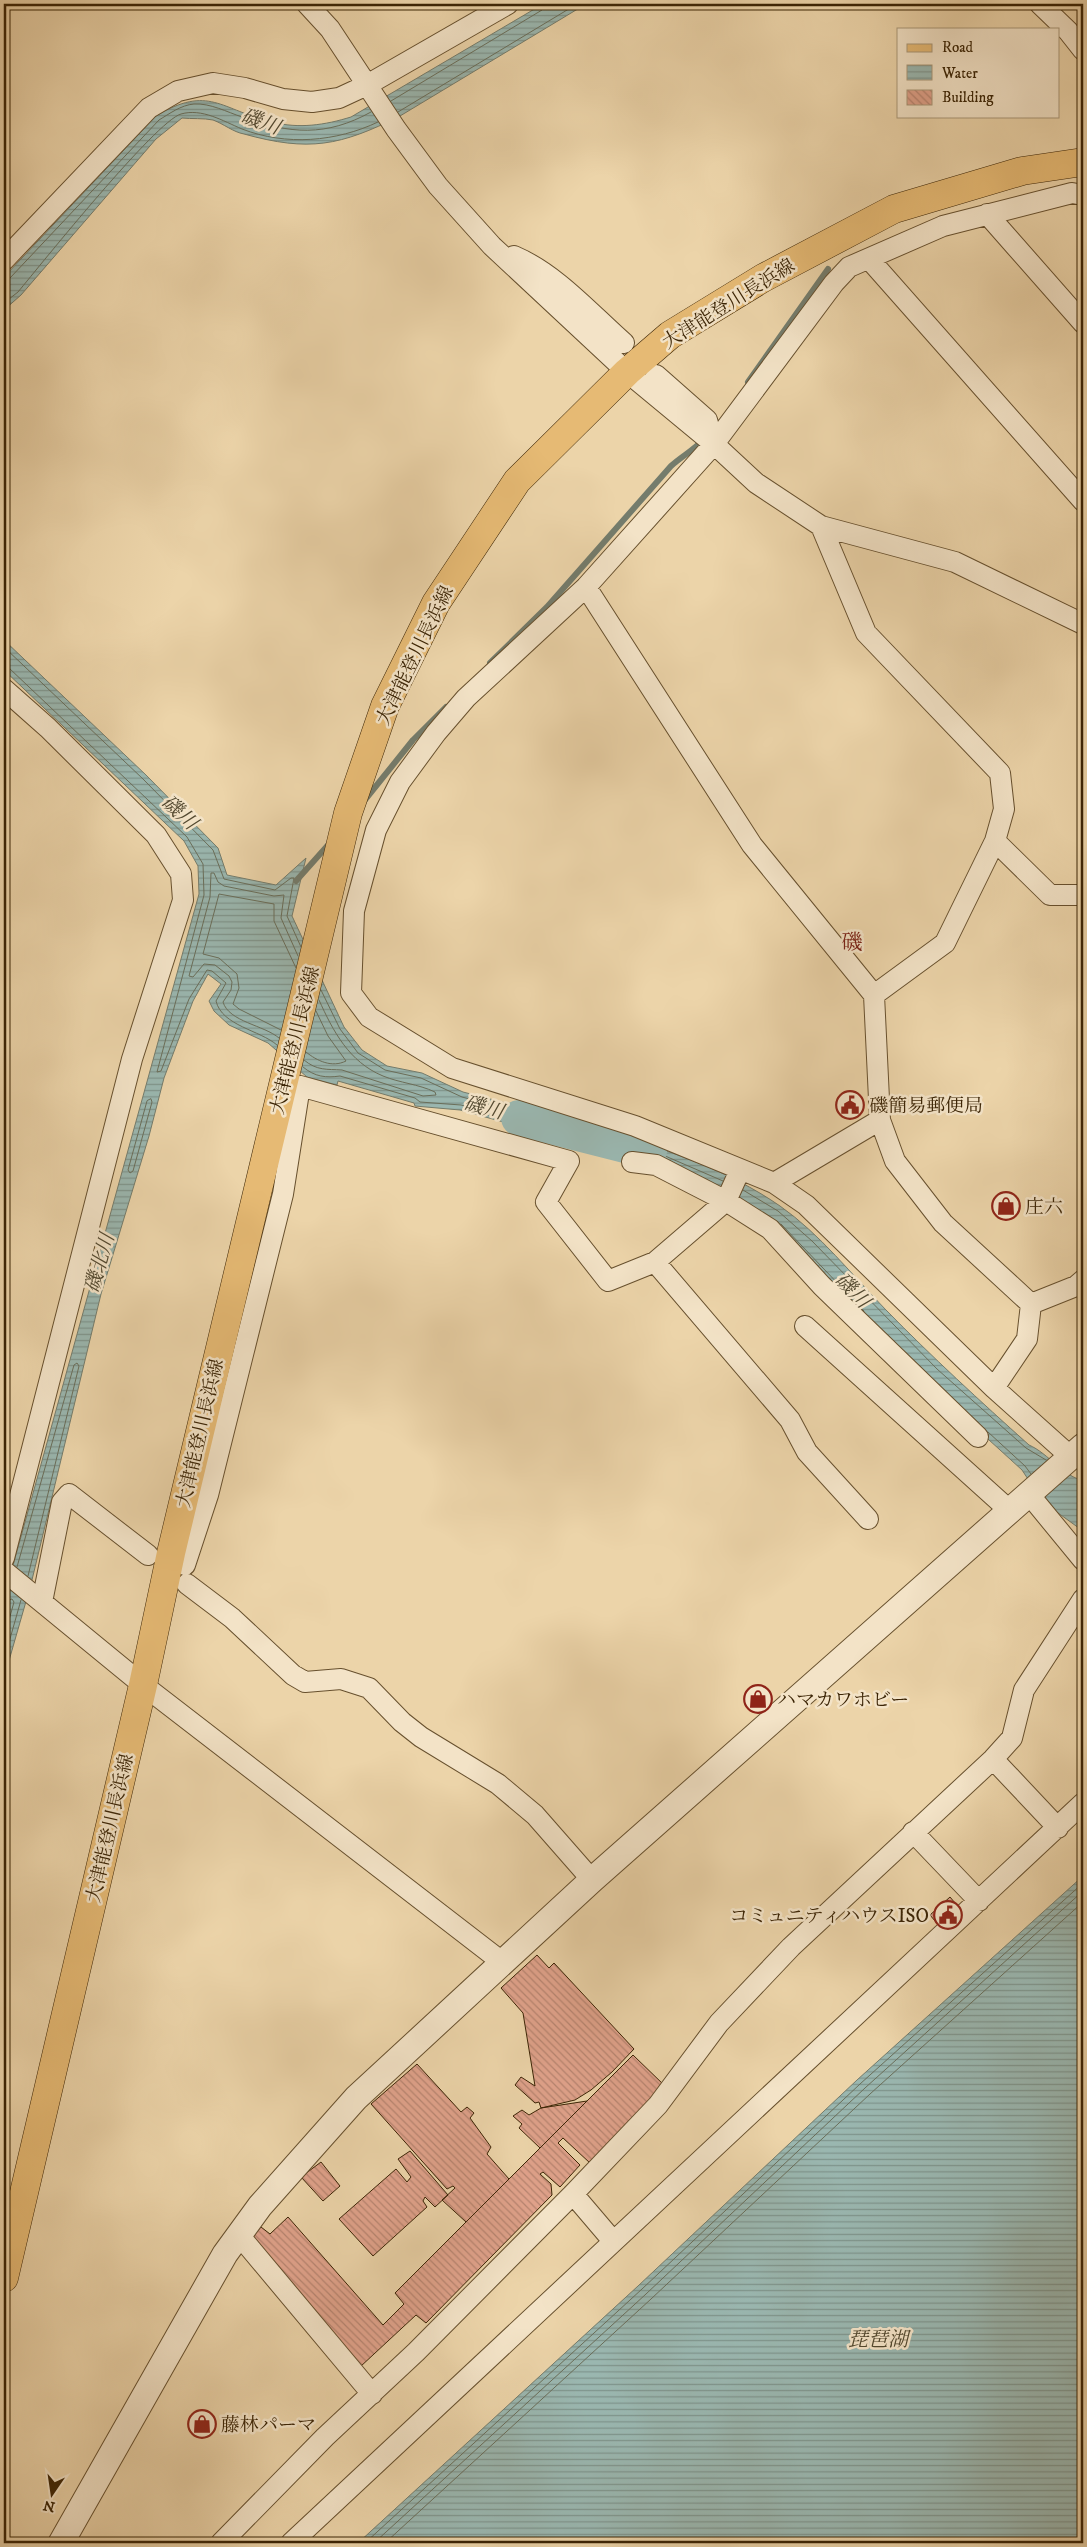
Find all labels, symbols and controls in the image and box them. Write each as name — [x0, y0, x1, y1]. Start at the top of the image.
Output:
legend — [897, 28, 1060, 118]
text: Road — [942, 38, 974, 57]
text: Water — [941, 64, 978, 83]
text: Building — [942, 88, 994, 107]
water label: 磯川 — [237, 104, 285, 142]
street label: 大津能登川長浜線 — [658, 254, 799, 354]
street label: 大津能登川長浜線 — [372, 582, 459, 729]
water label: 磯川 — [156, 790, 204, 837]
district label: 磯 — [842, 930, 863, 956]
street label: 大津能登川長浜線 — [266, 964, 325, 1117]
public building icon: 磯簡易郵便局 — [835, 1090, 865, 1120]
water label: 磯川 — [461, 1091, 508, 1126]
place label: 磯簡易郵便局 — [869, 1095, 983, 1118]
shop icon: 庄六 — [991, 1191, 1021, 1221]
place label: 庄六 — [1025, 1196, 1063, 1219]
water label: 磯北川 — [80, 1229, 121, 1296]
water label: 磯川 — [829, 1268, 876, 1316]
street label: 大津能登川長浜線 — [172, 1357, 229, 1510]
shop icon: ハマカワホビー — [743, 1684, 773, 1714]
place label: ハマカワホビー — [777, 1689, 909, 1712]
street label: 大津能登川長浜線 — [82, 1752, 139, 1905]
public building icon: コミュニティハウスISO — [933, 1900, 963, 1930]
place label: コミュニティハウスISO — [729, 1905, 929, 1928]
water label: 琵琶湖 — [848, 2328, 911, 2353]
shop icon: 藤林パーマ — [187, 2409, 217, 2439]
place label: 藤林パーマ — [221, 2414, 316, 2437]
north arrow — [28, 2470, 78, 2520]
text: N — [41, 2496, 57, 2516]

